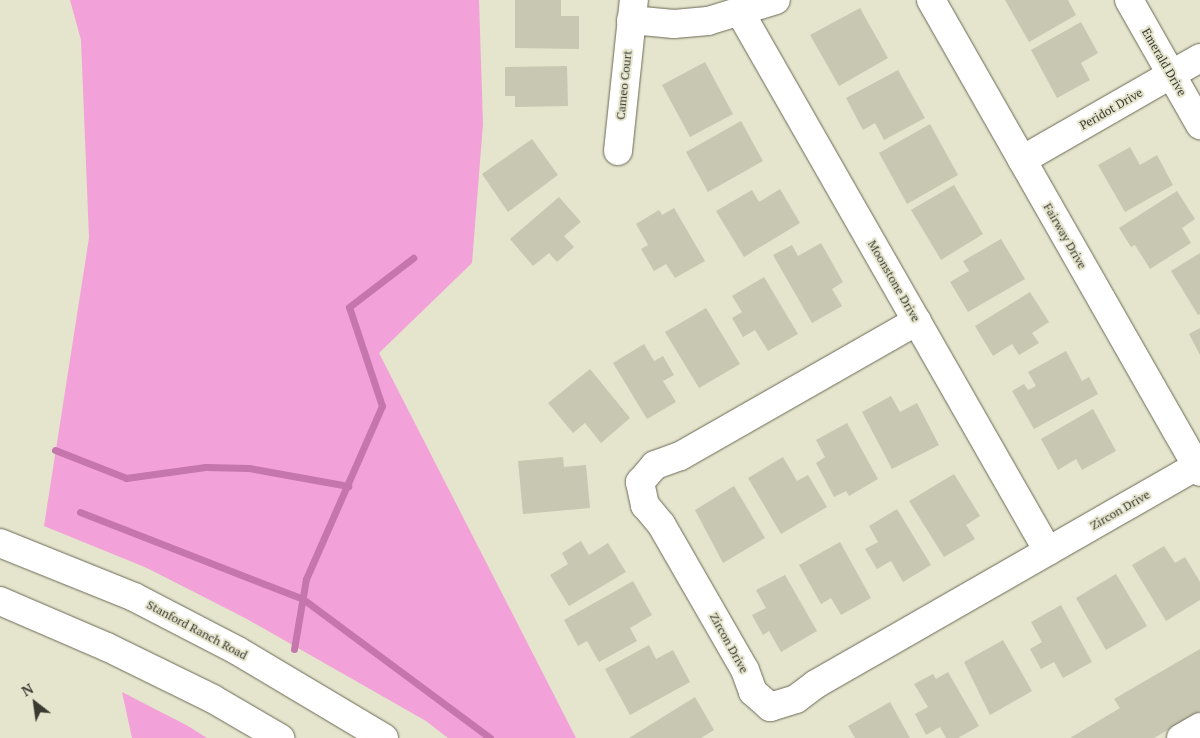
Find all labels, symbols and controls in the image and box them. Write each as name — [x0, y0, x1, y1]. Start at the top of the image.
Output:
street label: Emerald Drive — [1139, 26, 1189, 98]
street label: Cameo Court — [613, 50, 635, 120]
street label: Peridot Drive — [1077, 85, 1145, 133]
street label: Fairway Drive — [1040, 201, 1090, 271]
street label: Moonstone Drive — [865, 238, 923, 324]
street label: Zircon Drive — [1088, 487, 1152, 533]
street label: Stanford Ranch Road — [144, 597, 250, 663]
street label: Zircon Drive — [707, 611, 751, 675]
north arrow — [10, 678, 60, 728]
text: N — [18, 679, 37, 700]

